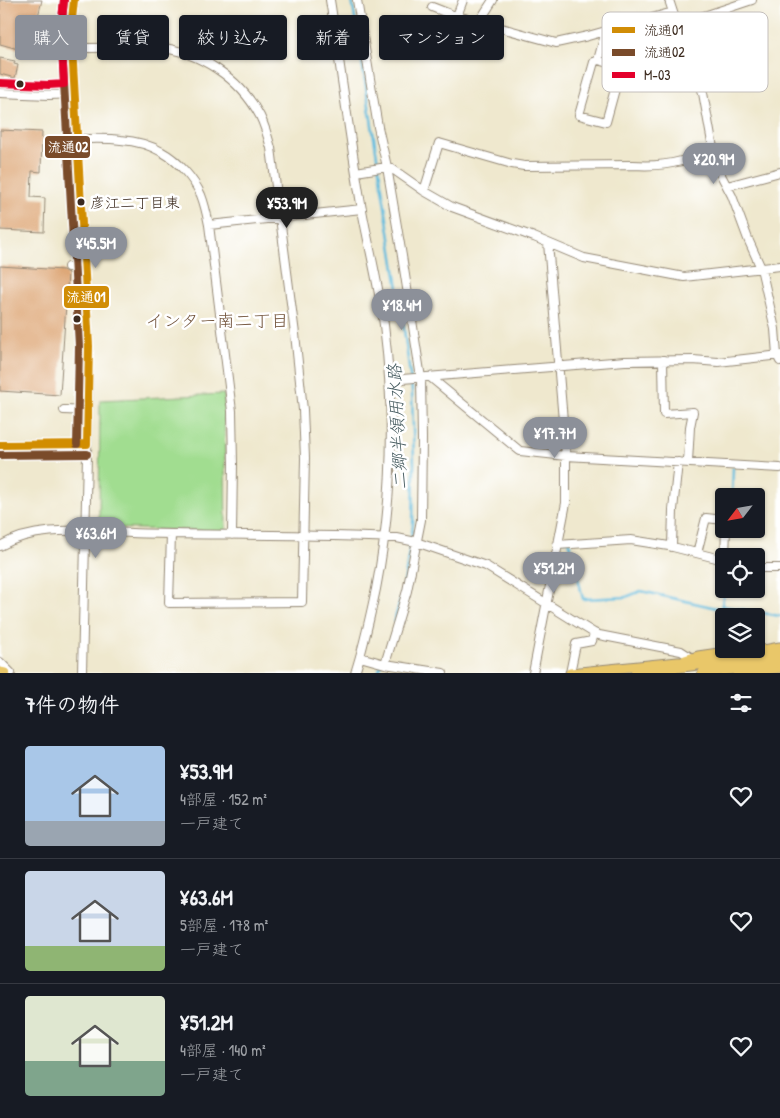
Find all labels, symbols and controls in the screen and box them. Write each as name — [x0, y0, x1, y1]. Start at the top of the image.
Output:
legend — [602, 12, 768, 92]
chip: 購入 — [15, 15, 87, 60]
chip: 賃貸 — [97, 15, 169, 60]
chip: 絞り込み — [179, 15, 287, 60]
chip: 新着 — [297, 15, 369, 60]
chip: マンション — [379, 15, 504, 60]
text: 流通01 — [644, 20, 683, 39]
text: 流通02 — [644, 42, 685, 61]
text: M-03 — [644, 65, 671, 84]
unlabelled marker — [15, 79, 25, 89]
line badge: 流通02 — [44, 135, 91, 159]
text: 流通02 — [48, 137, 89, 156]
pin: ¥20.9M — [673, 142, 755, 185]
text: ¥20.9M — [694, 148, 734, 170]
pin: ¥53.9M — [246, 186, 328, 229]
place label: 彦江二丁目東 — [90, 192, 180, 213]
text: ¥53.9M — [267, 192, 307, 214]
marker: 彦江二丁目東 — [76, 197, 86, 207]
pin: ¥45.5M — [55, 226, 137, 269]
text: ¥45.5M — [76, 232, 116, 254]
line badge: 流通01 — [63, 285, 110, 309]
text: 流通01 — [66, 287, 106, 306]
pin: ¥18.4M — [361, 288, 443, 331]
text: ¥18.4M — [382, 294, 422, 316]
district label: インター南二丁目 — [145, 308, 289, 333]
unlabelled marker — [72, 314, 82, 324]
water label: 二郷半領用水路 — [381, 362, 413, 491]
pin: ¥17.7M — [514, 416, 596, 459]
text: ¥17.7M — [534, 422, 576, 444]
north arrow — [715, 488, 765, 538]
map controls — [715, 488, 765, 658]
pin: ¥63.6M — [55, 516, 137, 559]
text: ¥63.6M — [76, 522, 116, 544]
button: locate — [715, 548, 765, 598]
pin: ¥51.2M — [513, 552, 595, 594]
text: ¥51.2M — [534, 557, 574, 579]
button: layers — [715, 608, 765, 658]
icon: filters — [727, 689, 755, 717]
text: 7件の物件 — [25, 690, 119, 719]
text: ¥53.9M — [180, 757, 233, 786]
icon: home — [65, 766, 125, 826]
icon: heart — [727, 782, 755, 810]
text: 4部屋 · 152 m² — [180, 788, 267, 810]
text: 一戸建て — [180, 812, 244, 834]
text: ¥63.6M — [180, 883, 233, 912]
icon: home — [65, 891, 125, 951]
icon: heart — [727, 907, 755, 935]
text: 5部屋 · 178 m² — [180, 914, 268, 936]
text: 一戸建て — [180, 938, 244, 960]
text: ¥51.2M — [180, 1008, 233, 1037]
icon: home — [65, 1016, 125, 1076]
icon: heart — [727, 1032, 755, 1060]
text: 4部屋 · 140 m² — [180, 1039, 266, 1061]
text: 一戸建て — [180, 1063, 244, 1085]

